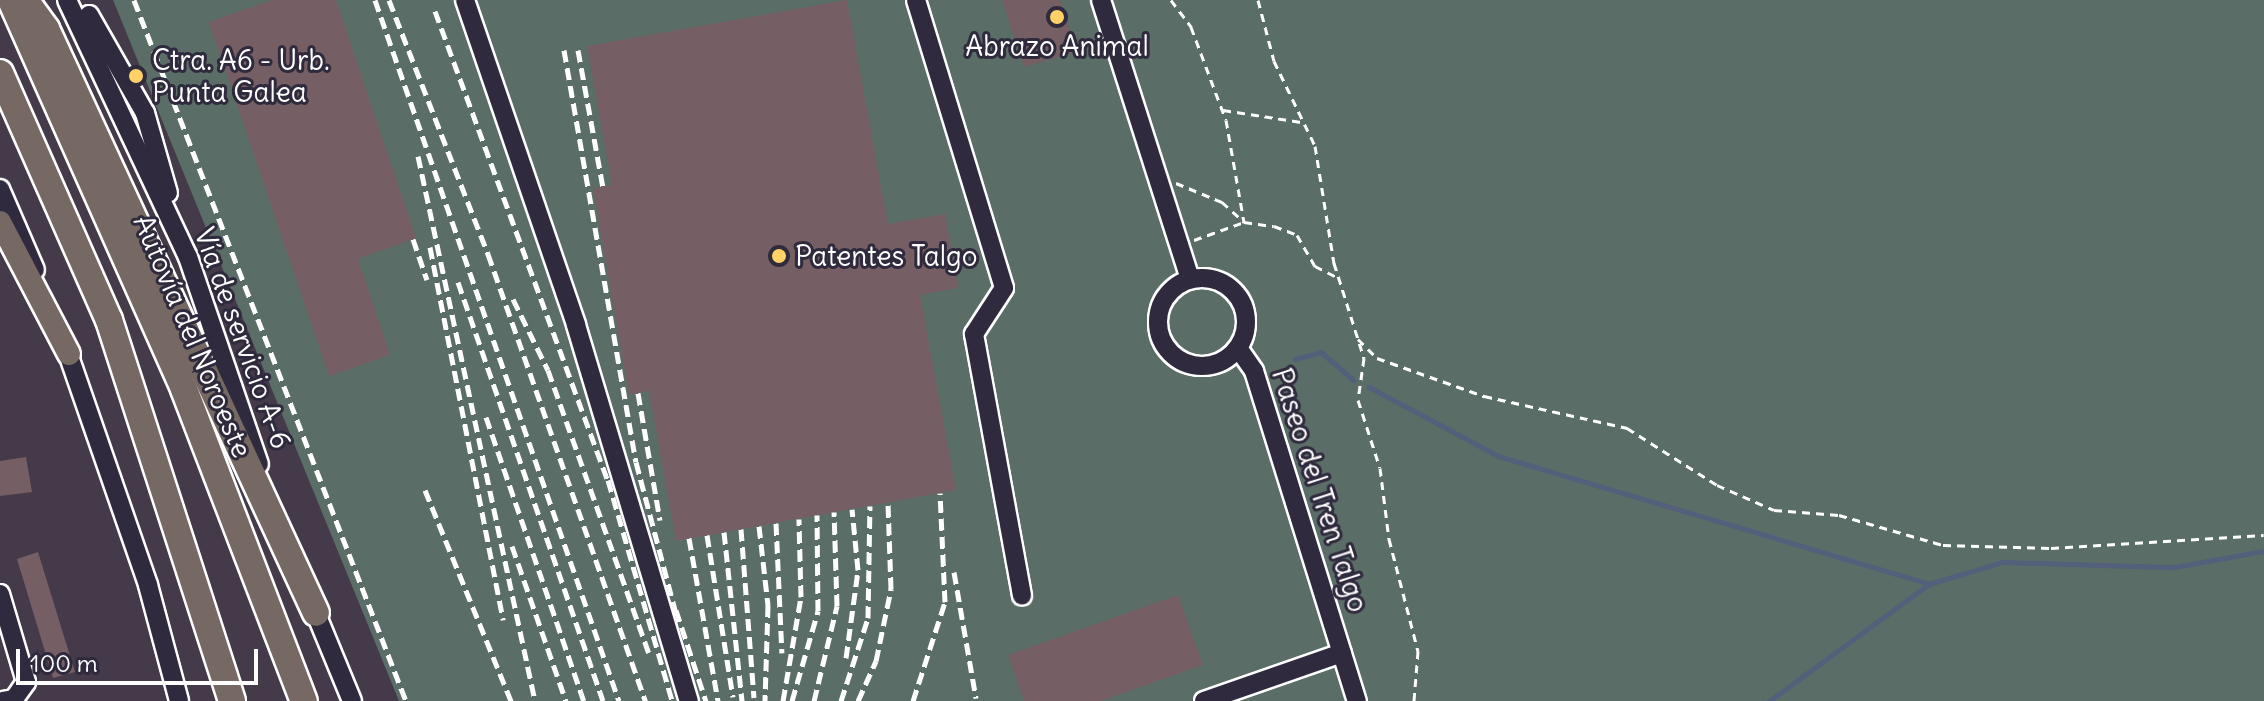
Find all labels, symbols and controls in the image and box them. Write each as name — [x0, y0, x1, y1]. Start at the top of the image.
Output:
marker: Abrazo Animal — [1048, 8, 1066, 26]
place label: Abrazo Animal — [965, 29, 1149, 63]
place label: Ctra. A6 - Urb. Punta Galea — [152, 43, 330, 109]
marker: Ctra. A6 - Urb. Punta Galea — [127, 67, 145, 85]
street label: Autovía del Noroeste — [127, 210, 259, 462]
street label: Vía de servicio A-6 — [187, 223, 299, 453]
place label: Patentes Talgo — [795, 239, 977, 273]
marker: Patentes Talgo — [770, 247, 788, 265]
street label: Paseo del Tren Talgo — [1265, 364, 1375, 616]
scale bar — [20, 633, 262, 683]
text: 100 m — [30, 648, 98, 678]

